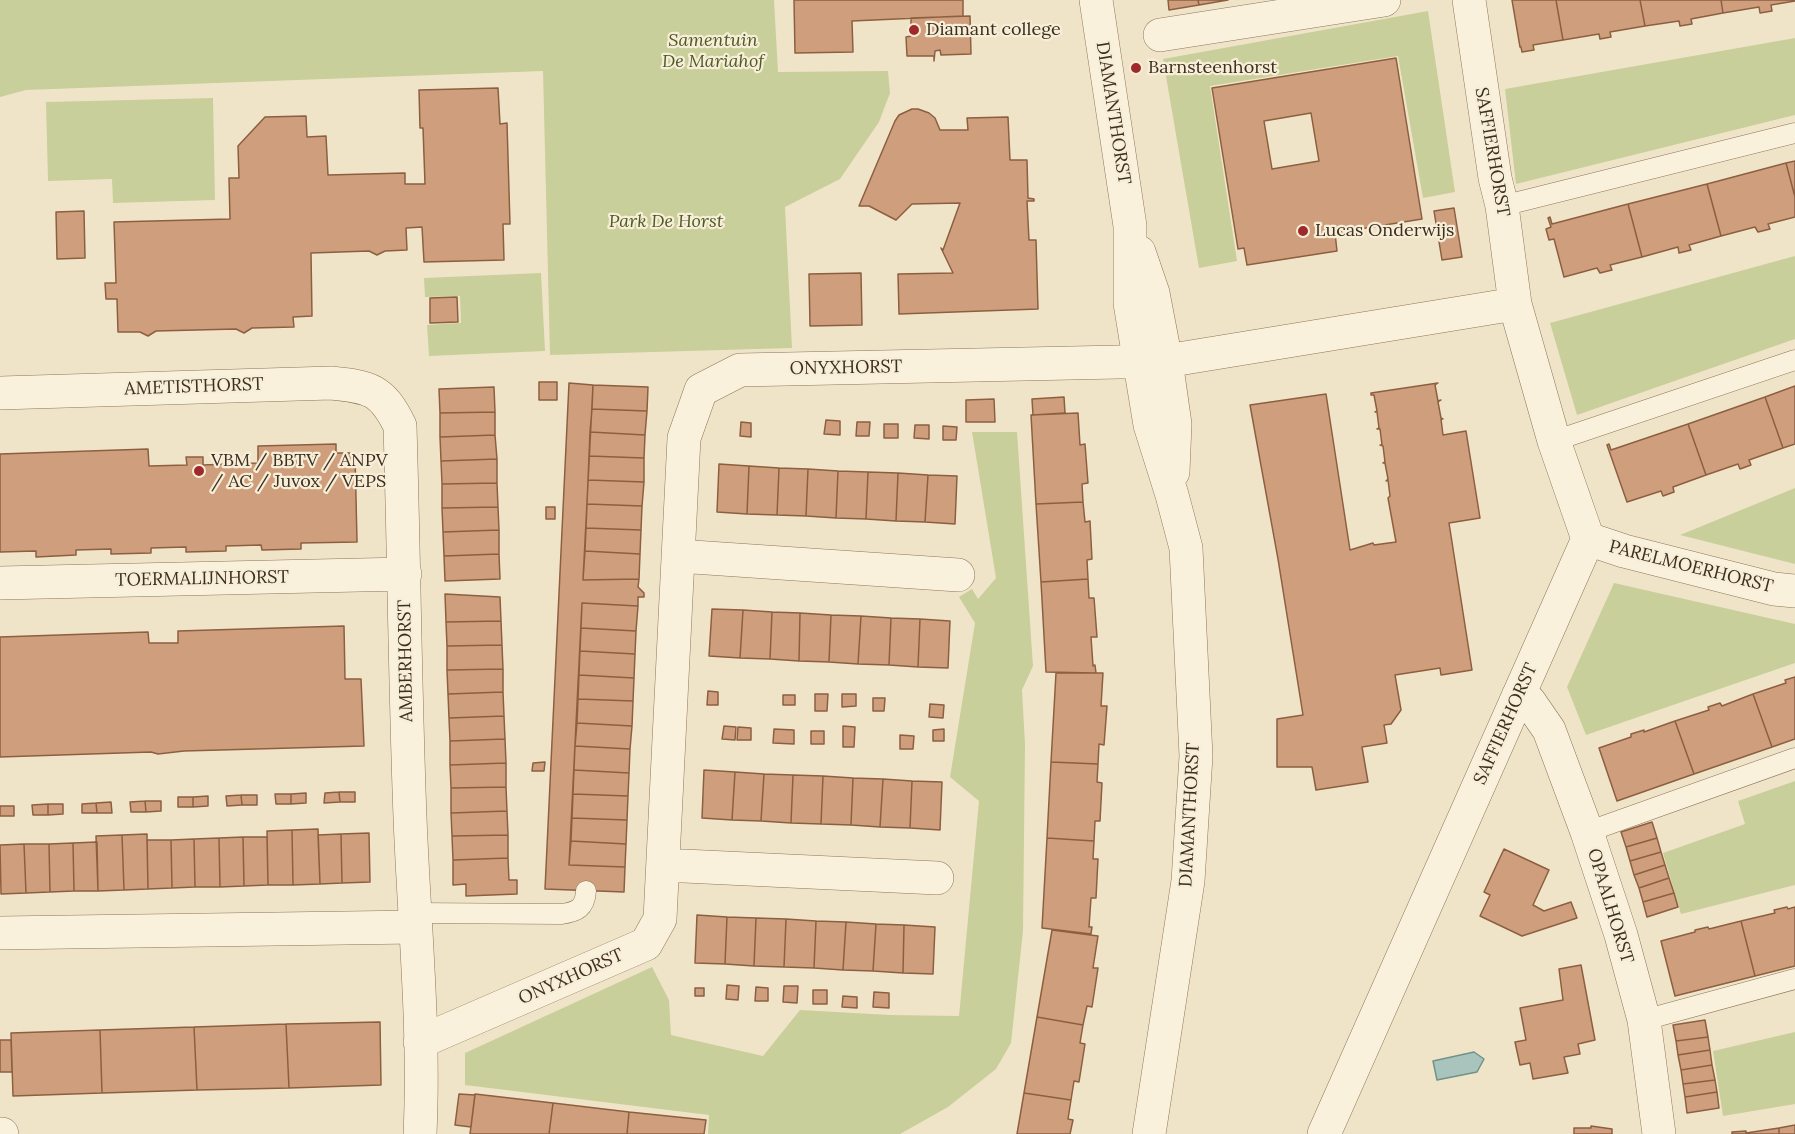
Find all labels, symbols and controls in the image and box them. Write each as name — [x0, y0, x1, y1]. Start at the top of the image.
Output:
place label: Diamant college — [926, 19, 1061, 41]
marker: Diamant college — [907, 23, 921, 37]
park label: Samentuin De Mariahof — [662, 30, 764, 72]
street label: DIAMANTHORST — [1091, 40, 1135, 186]
place label: Barnsteenhorst — [1148, 57, 1277, 79]
marker: Barnsteenhorst — [1129, 61, 1143, 75]
street label: SAFFIERHORST — [1470, 86, 1514, 218]
park label: Park De Horst — [609, 211, 723, 233]
place label: Lucas Onderwijs — [1315, 220, 1454, 242]
marker: Lucas Onderwijs — [1296, 224, 1310, 238]
street label: ONYXHORST — [790, 356, 902, 380]
street label: AMETISTHORST — [124, 374, 264, 400]
place label: VBM / BBTV / ANPV / AC / Juvox / VEPS — [211, 450, 387, 492]
marker: VBM / BBTV / ANPV / AC / Juvox / VEPS — [192, 464, 206, 478]
street label: PARELMOERHORST — [1607, 536, 1775, 598]
street label: TOERMALIJNHORST — [115, 567, 289, 591]
street label: AMBERHORST — [394, 600, 418, 722]
street label: SAFFIERHORST — [1470, 660, 1542, 788]
street label: DIAMANTHORST — [1175, 742, 1205, 888]
street label: OPAALHORST — [1582, 846, 1638, 966]
street label: ONYXHORST — [515, 944, 627, 1010]

